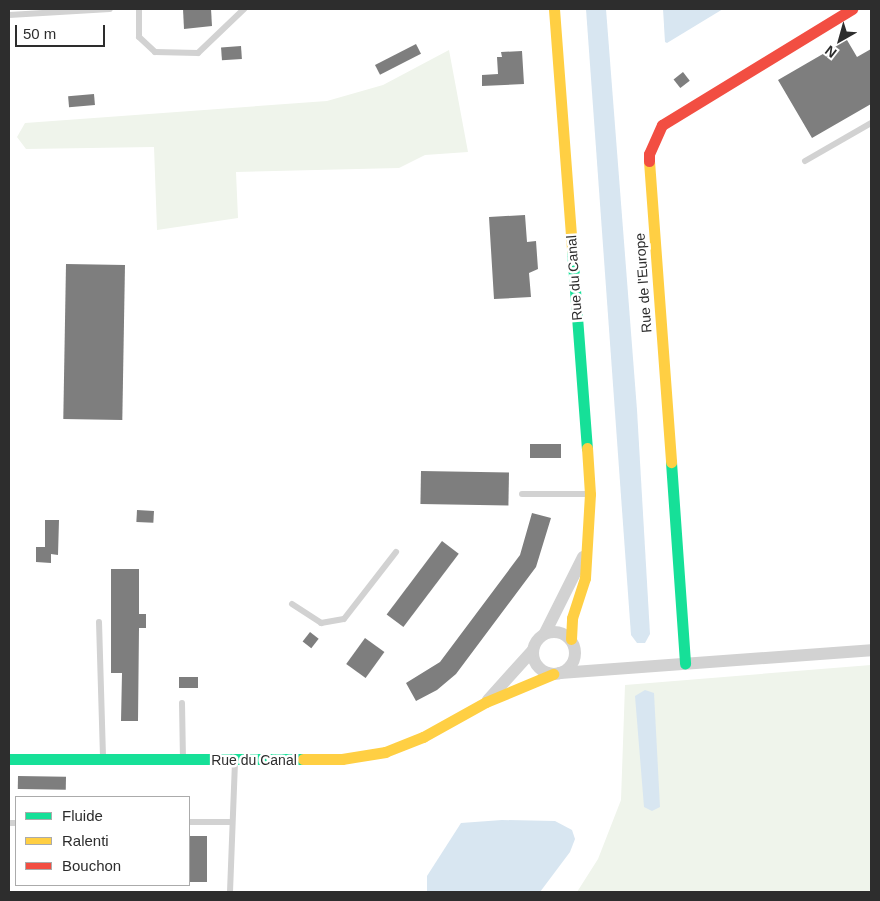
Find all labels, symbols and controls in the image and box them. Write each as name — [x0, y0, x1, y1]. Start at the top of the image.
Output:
scale bar — [18, 15, 108, 47]
north arrow — [815, 15, 865, 65]
text: 50 m — [23, 25, 56, 42]
text: N — [822, 42, 840, 61]
street label: Rue de l'Europe — [631, 233, 655, 333]
street label: Rue du Canal — [563, 235, 585, 321]
street label: Rue du Canal — [211, 752, 297, 768]
legend — [15, 796, 190, 886]
text: Fluide — [62, 807, 103, 824]
text: Ralenti — [62, 832, 109, 849]
text: Bouchon — [62, 857, 121, 874]

